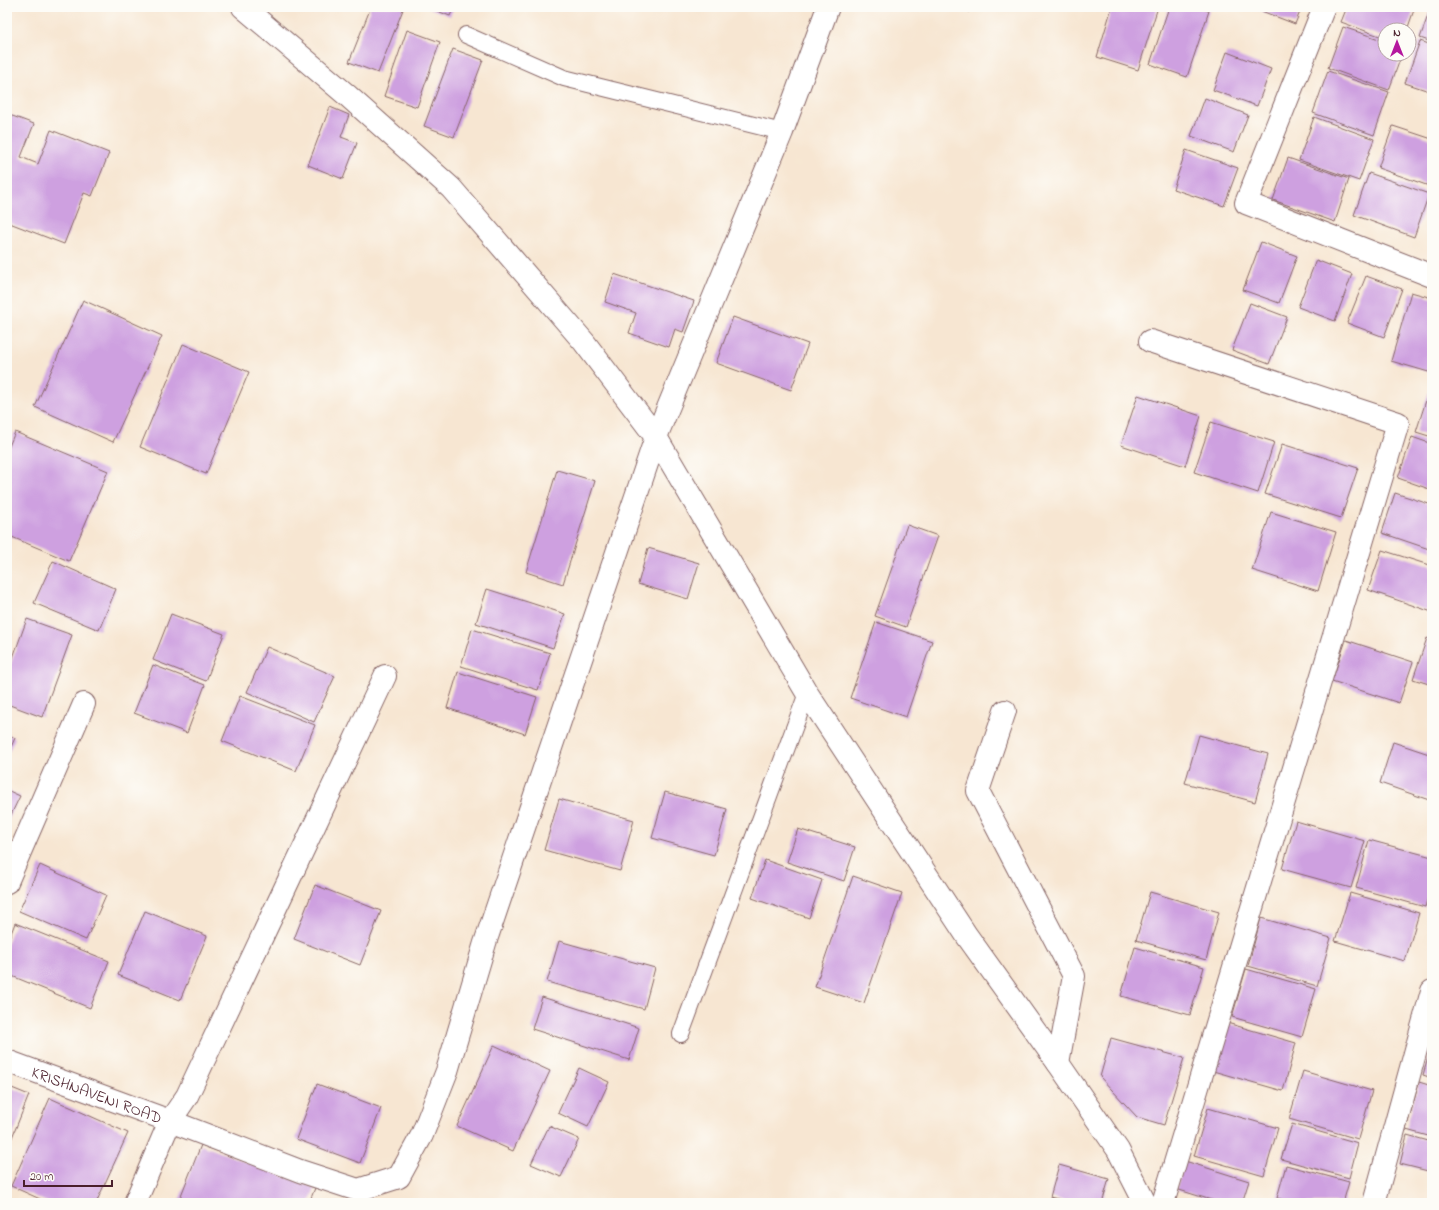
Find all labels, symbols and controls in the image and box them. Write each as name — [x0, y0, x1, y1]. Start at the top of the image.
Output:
north arrow — [1377, 22, 1417, 62]
text: N — [1393, 25, 1401, 41]
street label: KRISHNAVENI ROAD — [28, 1061, 165, 1131]
scale bar — [24, 1162, 112, 1188]
text: 20 m — [30, 1168, 53, 1186]

